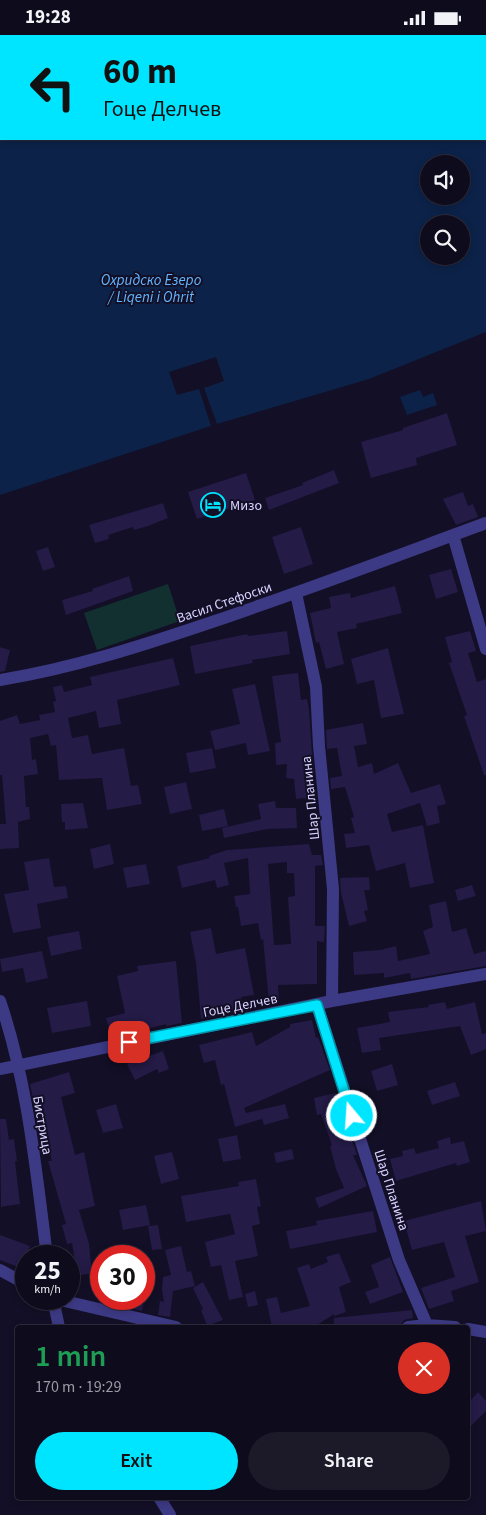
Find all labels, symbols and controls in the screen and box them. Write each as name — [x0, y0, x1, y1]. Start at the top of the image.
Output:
text: 19:28 — [25, 4, 71, 31]
text: 60 m — [103, 47, 177, 97]
icon: left — [20, 55, 85, 120]
text: Гоце Делчев — [103, 93, 221, 125]
map controls — [420, 155, 470, 265]
button: sound — [420, 155, 470, 205]
button: search — [420, 215, 470, 265]
water label: Охридско Езеро / Liqeni i Ohrit — [101, 270, 202, 308]
hotel icon: Мизо — [200, 492, 226, 518]
place label: Мизо — [230, 496, 262, 516]
street label: Васил Стефоски — [174, 577, 275, 629]
street label: Шар Планина — [297, 755, 325, 841]
street label: Гоце Делчев — [201, 989, 279, 1023]
pin — [108, 1021, 150, 1063]
icon: arrive — [115, 1028, 143, 1056]
position arrow — [325, 1089, 377, 1141]
street label: Бистрица — [27, 1094, 57, 1156]
street label: Шар Планина — [369, 1147, 414, 1233]
speed limit sign: 30 — [90, 1245, 155, 1310]
text: 25 — [34, 1253, 61, 1289]
text: km/h — [34, 1281, 61, 1298]
text: 1 min — [35, 1335, 106, 1378]
button: close — [398, 1342, 450, 1394]
text: 170 m · 19:29 — [35, 1376, 122, 1398]
button: Exit — [35, 1432, 238, 1490]
button: Share — [248, 1432, 450, 1490]

